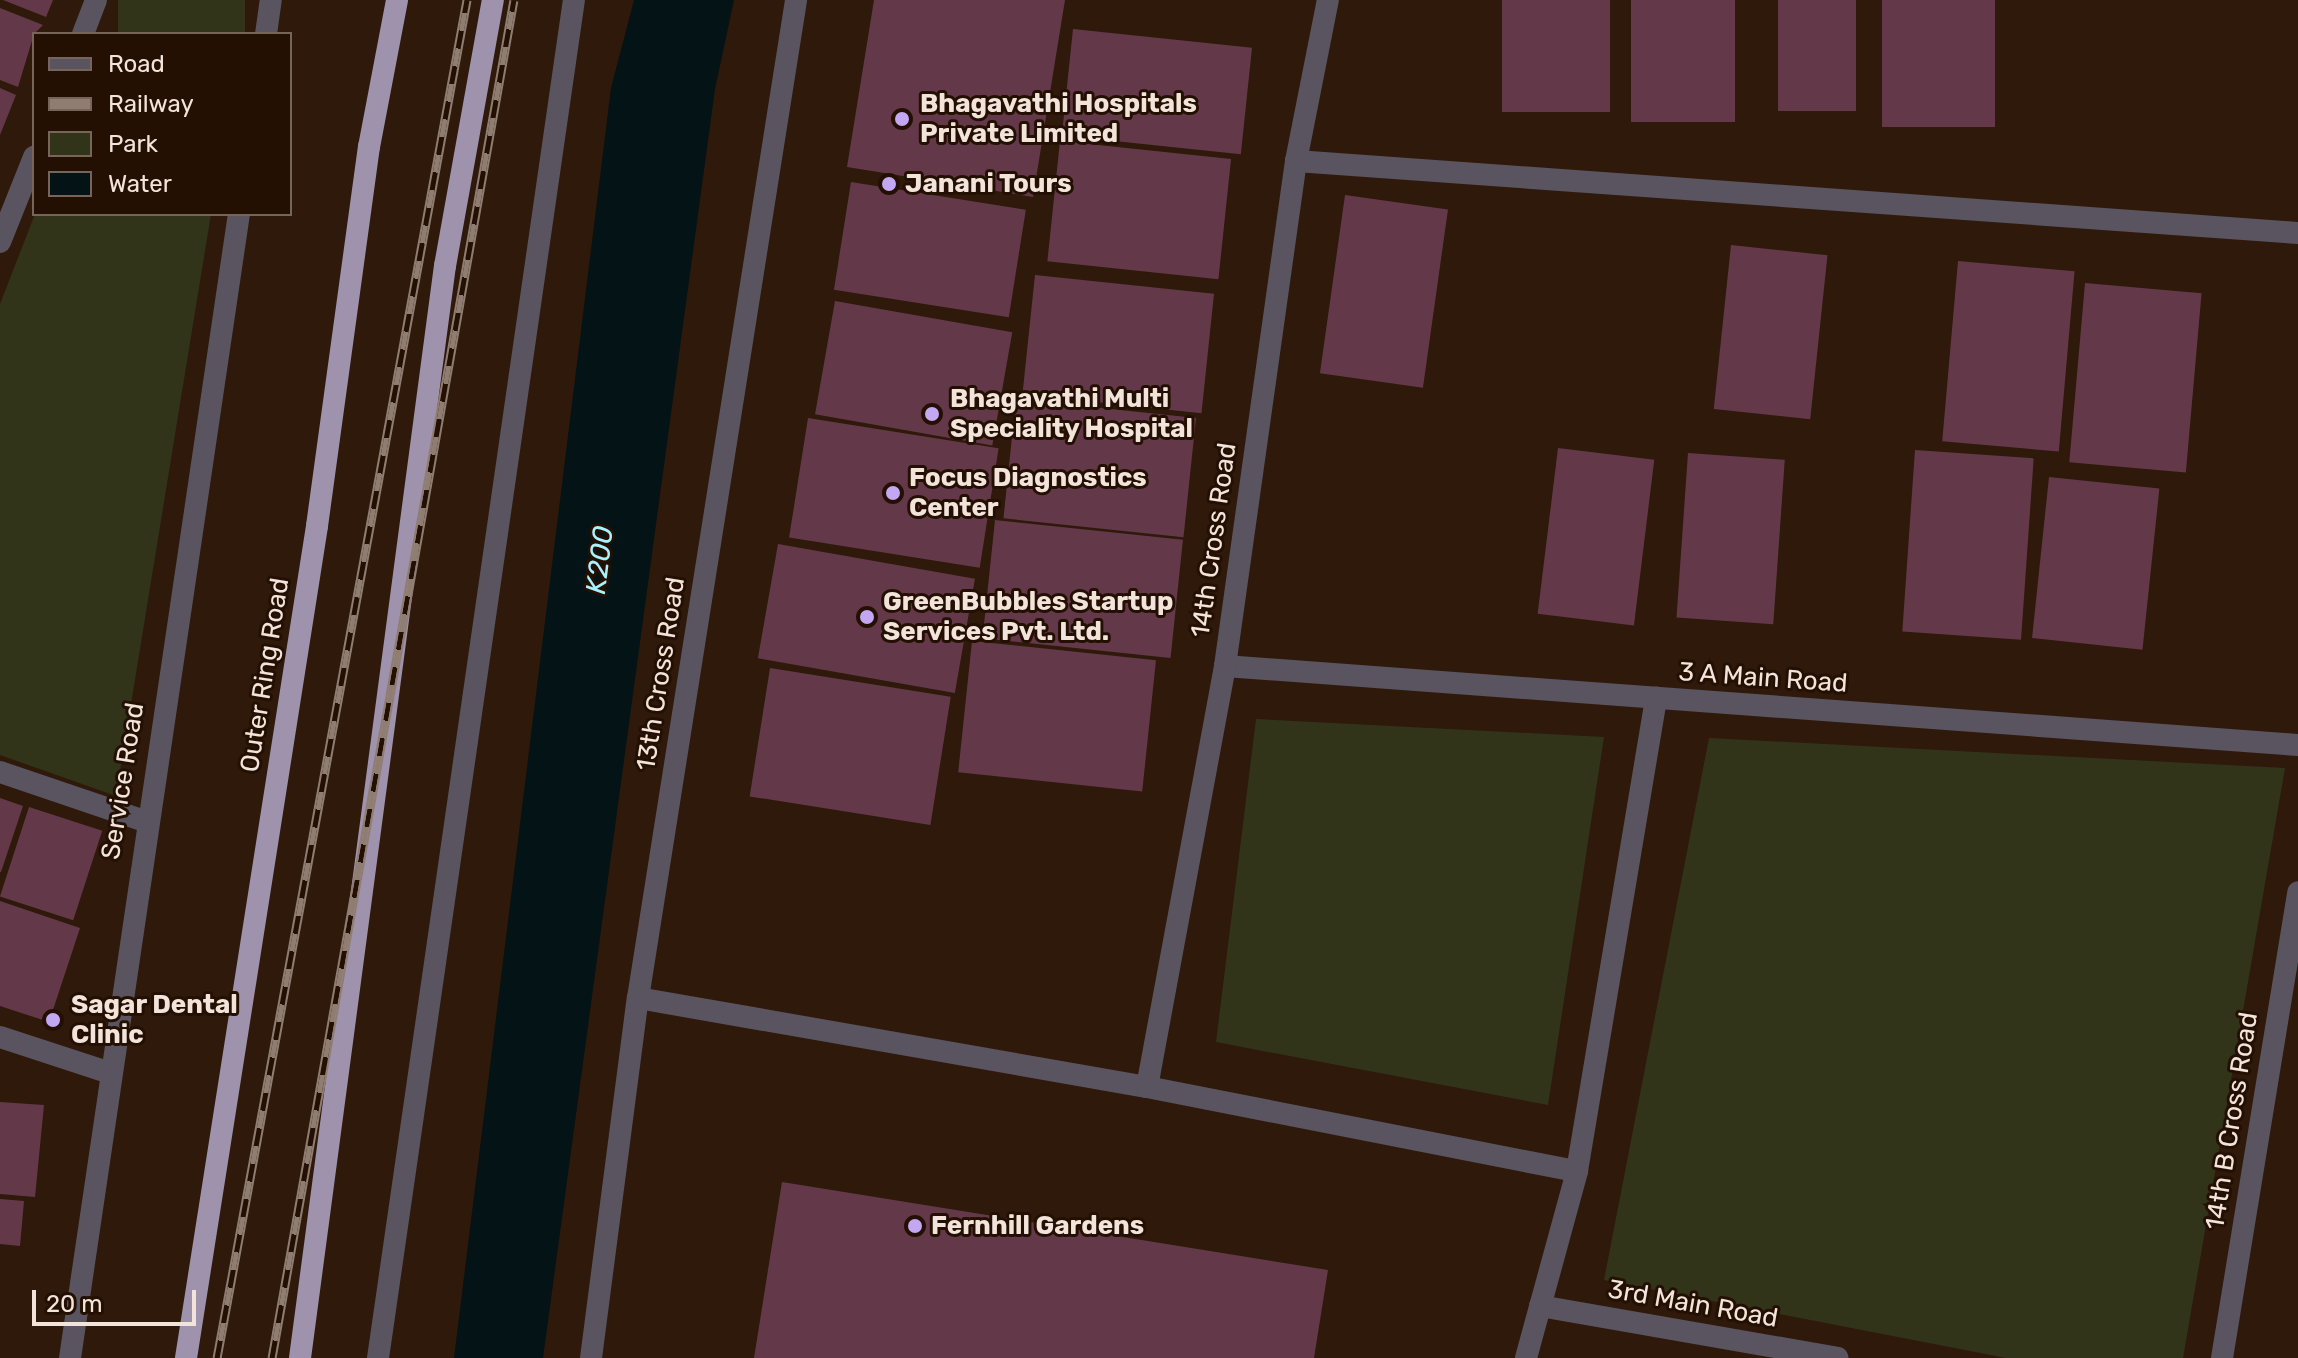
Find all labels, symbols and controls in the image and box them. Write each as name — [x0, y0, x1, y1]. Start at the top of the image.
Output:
legend — [32, 32, 292, 216]
text: Road — [108, 50, 165, 78]
place label: Bhagavathi Hospitals Private Limited — [920, 88, 1197, 150]
text: Railway — [108, 90, 194, 118]
marker: Bhagavathi Hospitals Private Limited — [891, 108, 913, 130]
text: Park — [108, 130, 158, 158]
place label: Janani Tours — [905, 168, 1072, 200]
text: Water — [108, 170, 172, 198]
marker: Janani Tours — [880, 175, 898, 193]
place label: Bhagavathi Multi Speciality Hospital — [950, 383, 1194, 444]
marker: Bhagavathi Multi Speciality Hospital — [921, 403, 943, 425]
street label: 14th Cross Road — [1185, 441, 1243, 639]
place label: Focus Diagnostics Center — [909, 462, 1147, 524]
marker: Focus Diagnostics Center — [884, 484, 902, 502]
water label: K200 — [579, 524, 621, 596]
street label: Outer Ring Road — [234, 575, 296, 775]
street label: 13th Cross Road — [630, 575, 692, 773]
place label: GreenBubbles Startup Services Pvt. Ltd. — [883, 586, 1173, 648]
marker: GreenBubbles Startup Services Pvt. Ltd. — [858, 608, 876, 626]
street label: 3 A Main Road — [1677, 656, 1849, 700]
street label: Service Road — [95, 700, 151, 862]
place label: Sagar Dental Clinic — [71, 989, 238, 1050]
marker: Sagar Dental Clinic — [42, 1009, 64, 1031]
street label: 14th B Cross Road — [2199, 1010, 2265, 1232]
place label: Fernhill Gardens — [931, 1210, 1144, 1242]
marker: Fernhill Gardens — [906, 1217, 924, 1235]
scale bar — [36, 1274, 200, 1324]
street label: 3rd Main Road — [1606, 1274, 1780, 1334]
text: 20 m — [46, 1290, 103, 1318]

